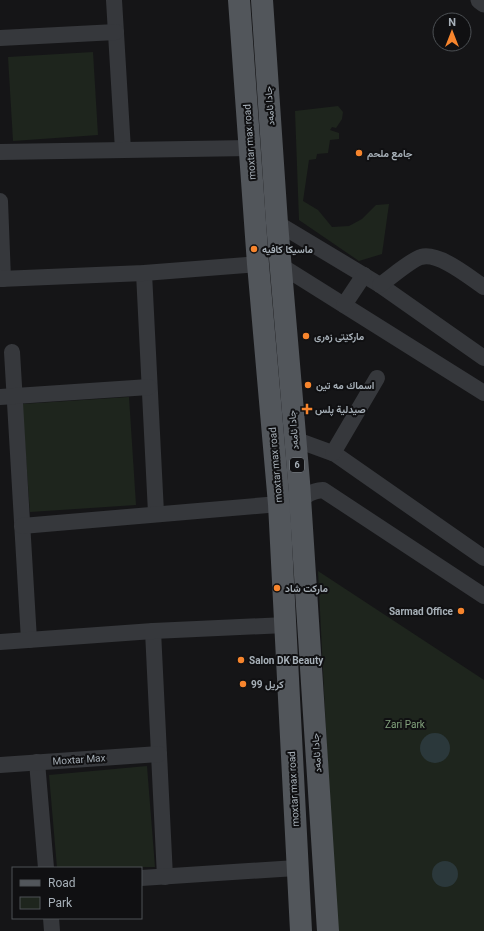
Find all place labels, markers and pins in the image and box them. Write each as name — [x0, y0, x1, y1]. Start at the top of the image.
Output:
marker: جامع ملحم — [354, 148, 364, 158]
place label: جامع ملحم — [367, 148, 413, 161]
marker: ماسيكا كافيه — [249, 244, 259, 254]
place label: ماسيكا كافيه — [262, 244, 314, 256]
marker: مارکێتی زەری — [301, 331, 311, 341]
place label: مارکێتی زەری — [314, 331, 365, 343]
marker: اسماك مه تين — [303, 380, 313, 390]
place label: اسماك مه تين — [316, 380, 374, 392]
marker: صيدلية پلس — [302, 404, 312, 414]
place label: صيدلية پلس — [315, 404, 366, 417]
marker: ماركت شاد — [272, 583, 282, 593]
place label: ماركت شاد — [285, 583, 329, 595]
place label: Sarmad Office — [389, 606, 454, 617]
marker: Sarmad Office — [456, 606, 466, 616]
marker: Salon DK Beauty — [236, 655, 246, 665]
place label: Salon DK Beauty — [249, 655, 324, 666]
marker: 99 كريل — [238, 679, 248, 689]
place label: 99 كريل — [251, 679, 284, 691]

